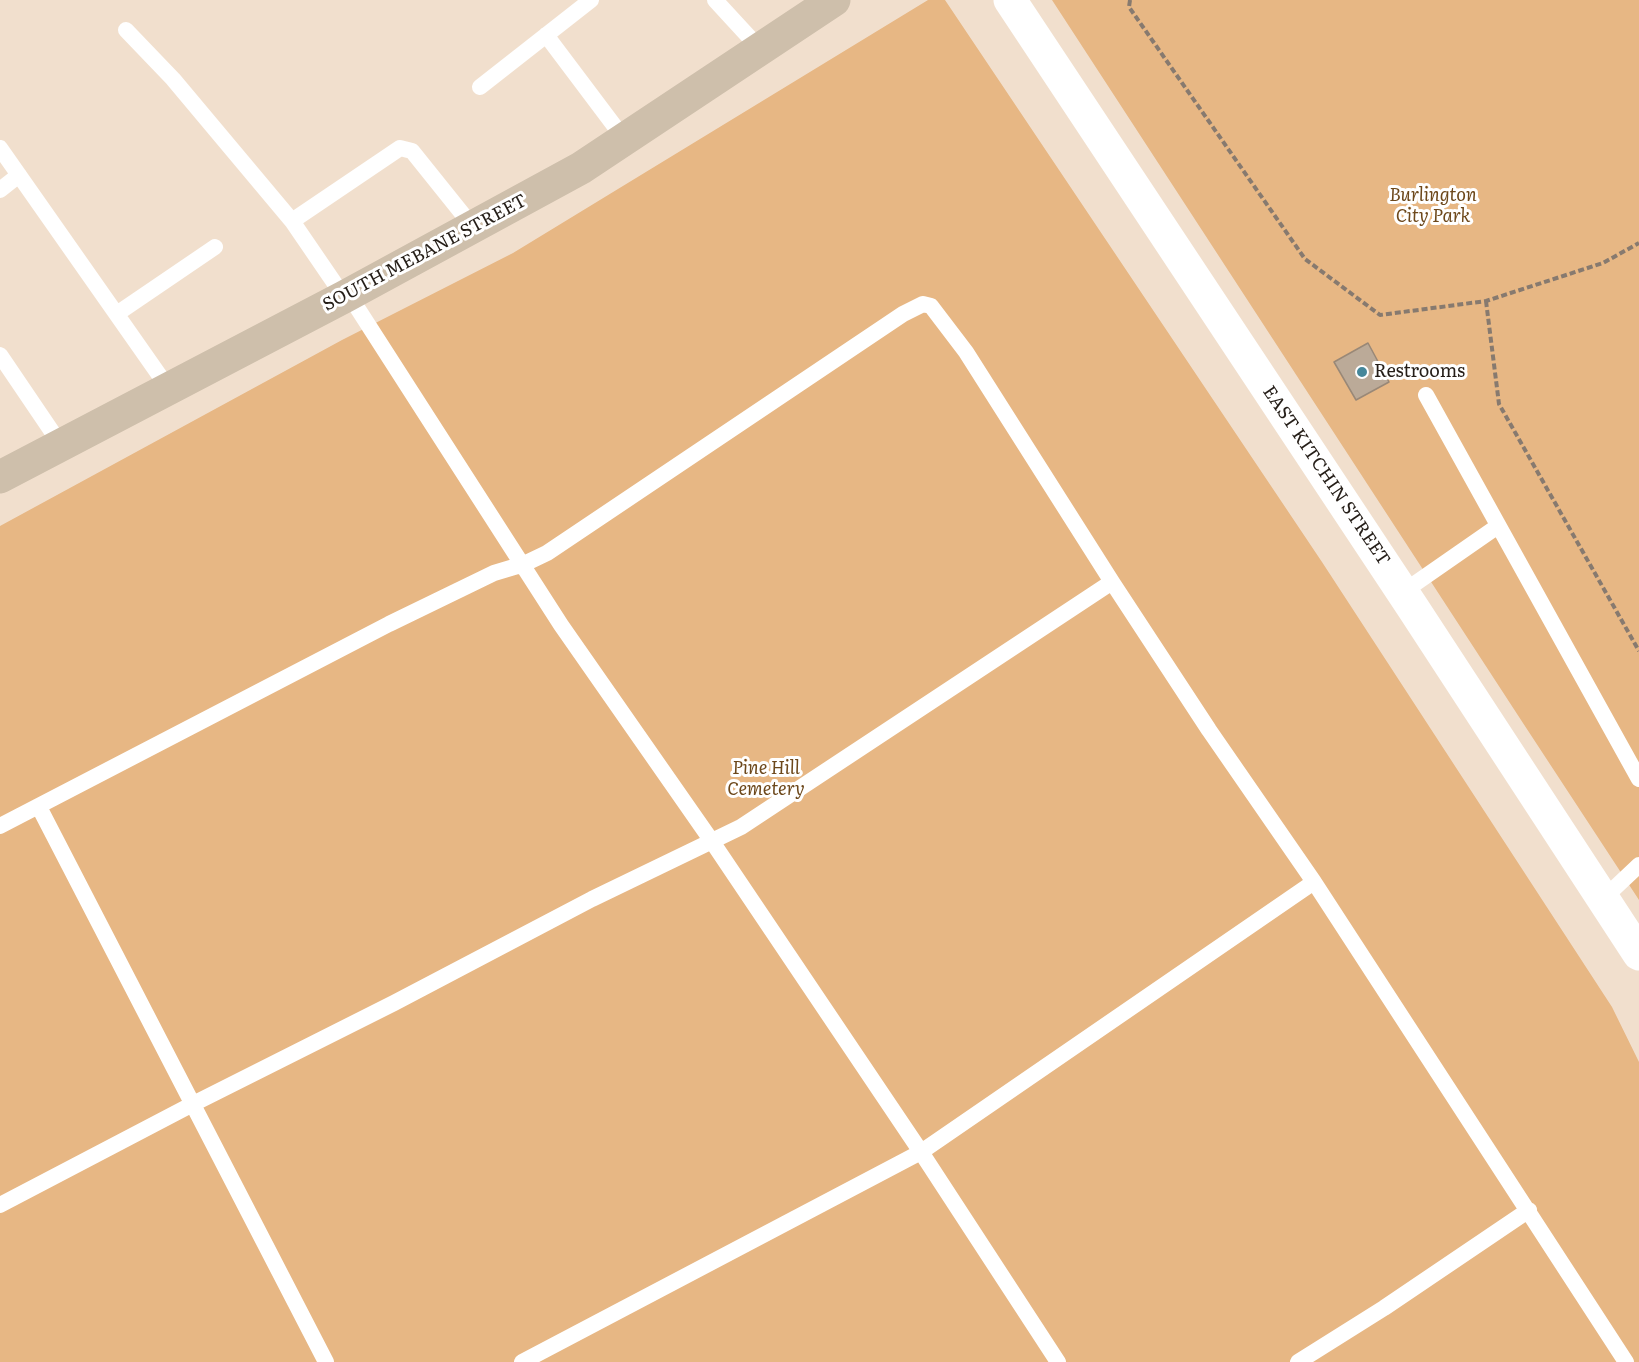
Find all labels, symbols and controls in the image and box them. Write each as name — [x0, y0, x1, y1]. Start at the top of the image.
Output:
park label: Burlington City Park — [1389, 185, 1477, 228]
street label: SOUTH MEBANE STREET — [319, 190, 531, 316]
place label: Restrooms — [1374, 361, 1465, 383]
marker: Restrooms — [1355, 365, 1369, 379]
street label: EAST KITCHIN STREET — [1258, 382, 1394, 570]
park label: Pine Hill Cemetery — [727, 758, 805, 800]

